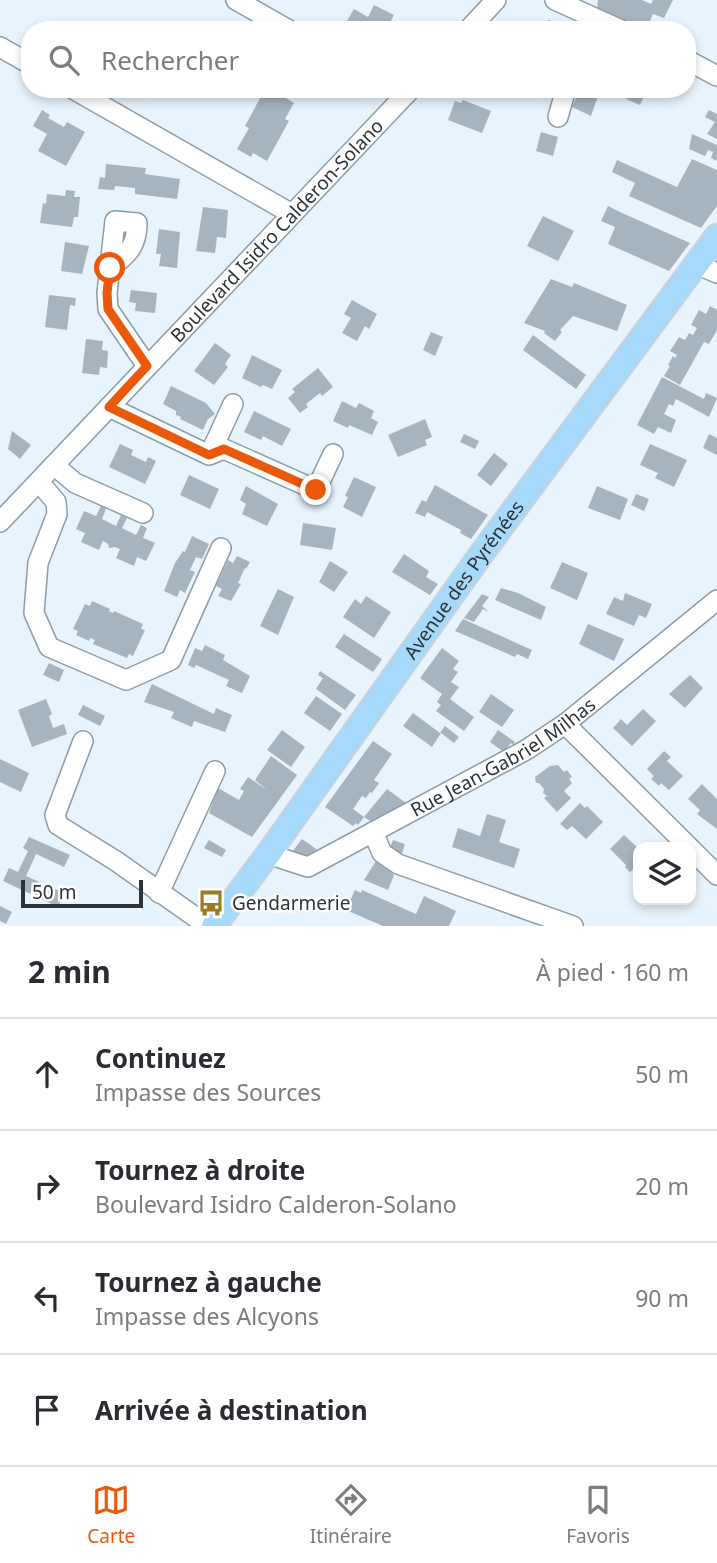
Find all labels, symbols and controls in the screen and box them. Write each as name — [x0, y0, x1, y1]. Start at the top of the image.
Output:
search box — [21, 21, 696, 98]
icon: search — [45, 41, 83, 79]
text: Rechercher — [101, 42, 239, 78]
street label: Boulevard Isidro Calderon-Solano — [164, 113, 389, 348]
route start — [94, 252, 125, 283]
route end — [300, 474, 331, 505]
street label: Avenue des Pyrénées — [398, 495, 530, 664]
street label: Rue Jean-Gabriel Milhas — [406, 691, 601, 823]
map controls — [633, 842, 696, 905]
button: layers — [633, 842, 696, 905]
scale bar — [21, 877, 144, 909]
text: 50 m — [32, 879, 76, 905]
bus stop icon: Gendarmerie — [196, 888, 226, 918]
place label: Gendarmerie — [232, 890, 350, 916]
text: 2 min — [28, 951, 111, 992]
text: À pied · 160 m — [536, 956, 689, 988]
text: Continuez — [95, 1040, 226, 1076]
icon: ahead — [28, 1055, 66, 1093]
text: 50 m — [635, 1058, 689, 1090]
text: Impasse des Sources — [95, 1076, 321, 1108]
text: Tournez à droite — [95, 1152, 305, 1188]
icon: right — [28, 1167, 66, 1205]
text: 20 m — [635, 1170, 689, 1202]
text: Boulevard Isidro Calderon-Solano — [95, 1188, 457, 1220]
text: Tournez à gauche — [95, 1264, 322, 1300]
icon: left — [28, 1279, 66, 1317]
text: 90 m — [635, 1282, 689, 1314]
text: Impasse des Alcyons — [95, 1300, 319, 1332]
icon: arrive — [28, 1391, 66, 1429]
text: Arrivée à destination — [95, 1392, 368, 1428]
tab: Carte — [87, 1481, 135, 1549]
tab: Itinéraire — [310, 1481, 392, 1549]
tab: Favoris — [566, 1481, 630, 1549]

